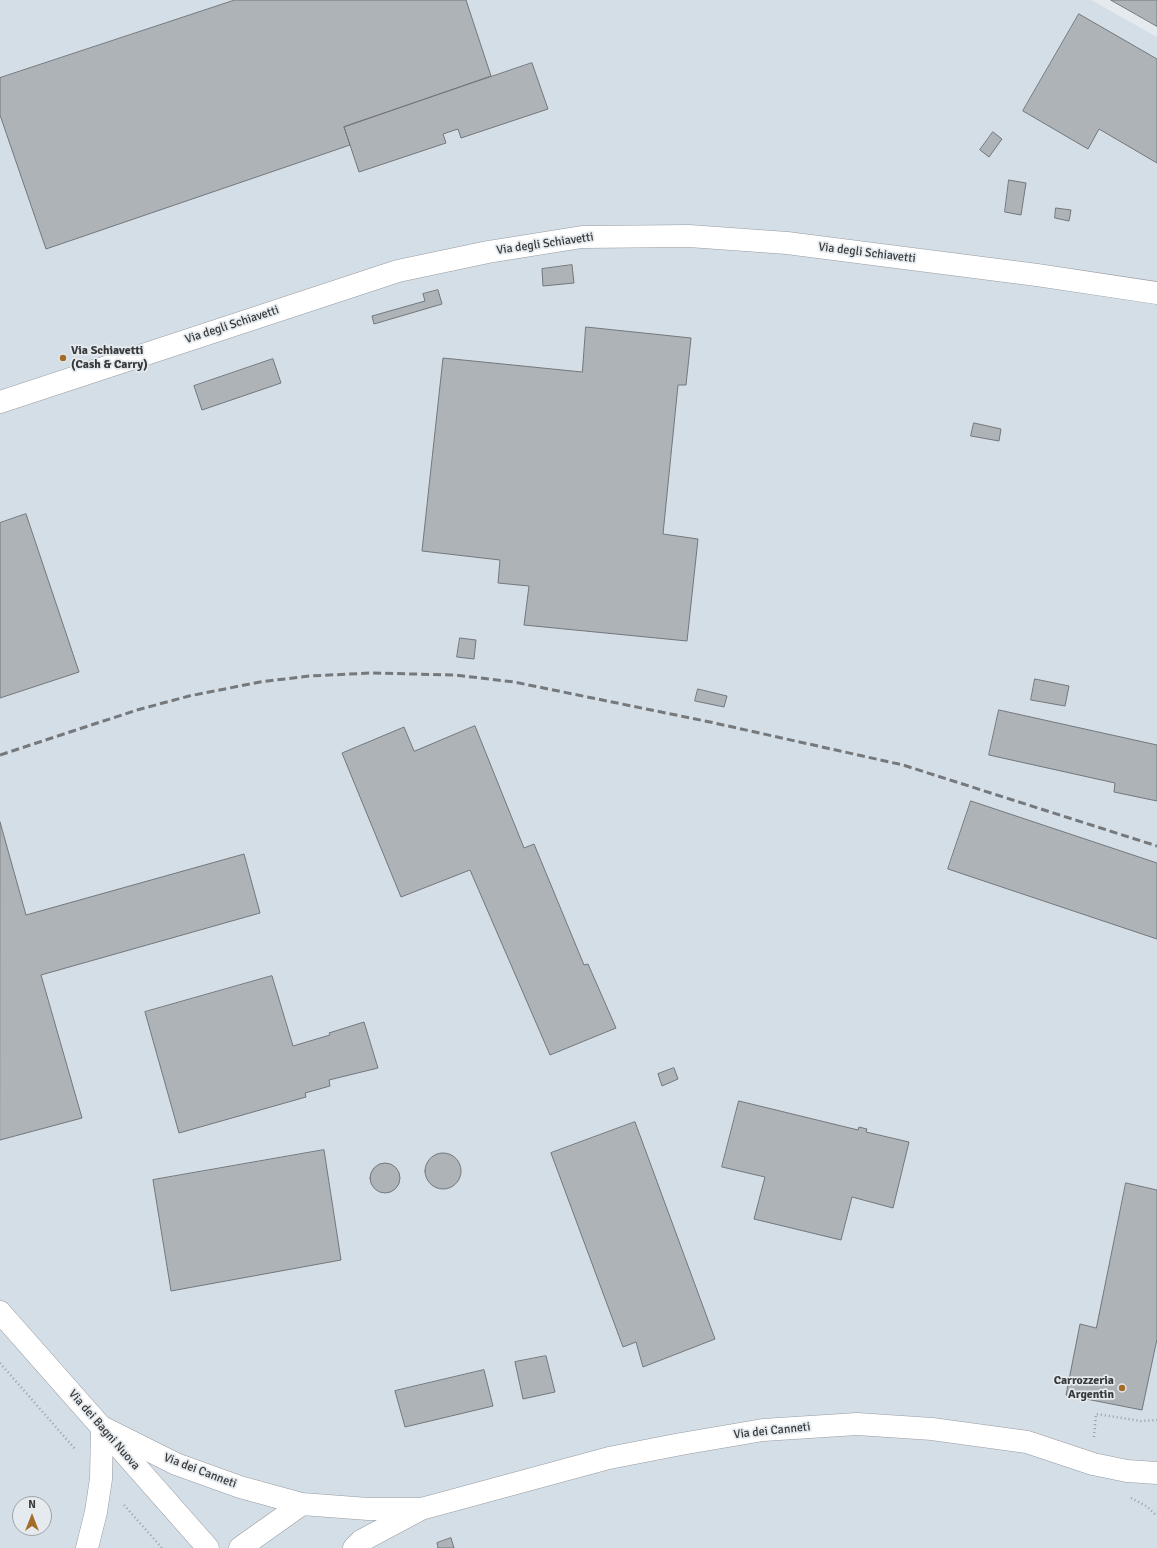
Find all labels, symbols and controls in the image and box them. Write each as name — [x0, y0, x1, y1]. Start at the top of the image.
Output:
street label: Via degli Schiavetti — [495, 230, 595, 258]
street label: Via degli Schiavetti — [817, 240, 917, 266]
street label: Via degli Schiavetti — [183, 303, 281, 347]
place label: Via Schiavetti (Cash & Carry) — [71, 344, 148, 372]
marker: Via Schiavetti (Cash & Carry) — [58, 353, 68, 363]
place label: Carrozzeria Argentin — [1054, 1374, 1114, 1402]
marker: Carrozzeria Argentin — [1117, 1383, 1127, 1393]
street label: Via dei Bagni Nuova — [65, 1387, 143, 1473]
street label: Via dei Canneti — [733, 1420, 811, 1442]
street label: Via dei Canneti — [161, 1450, 239, 1492]
north arrow — [12, 1496, 52, 1536]
text: N — [28, 1498, 36, 1511]

